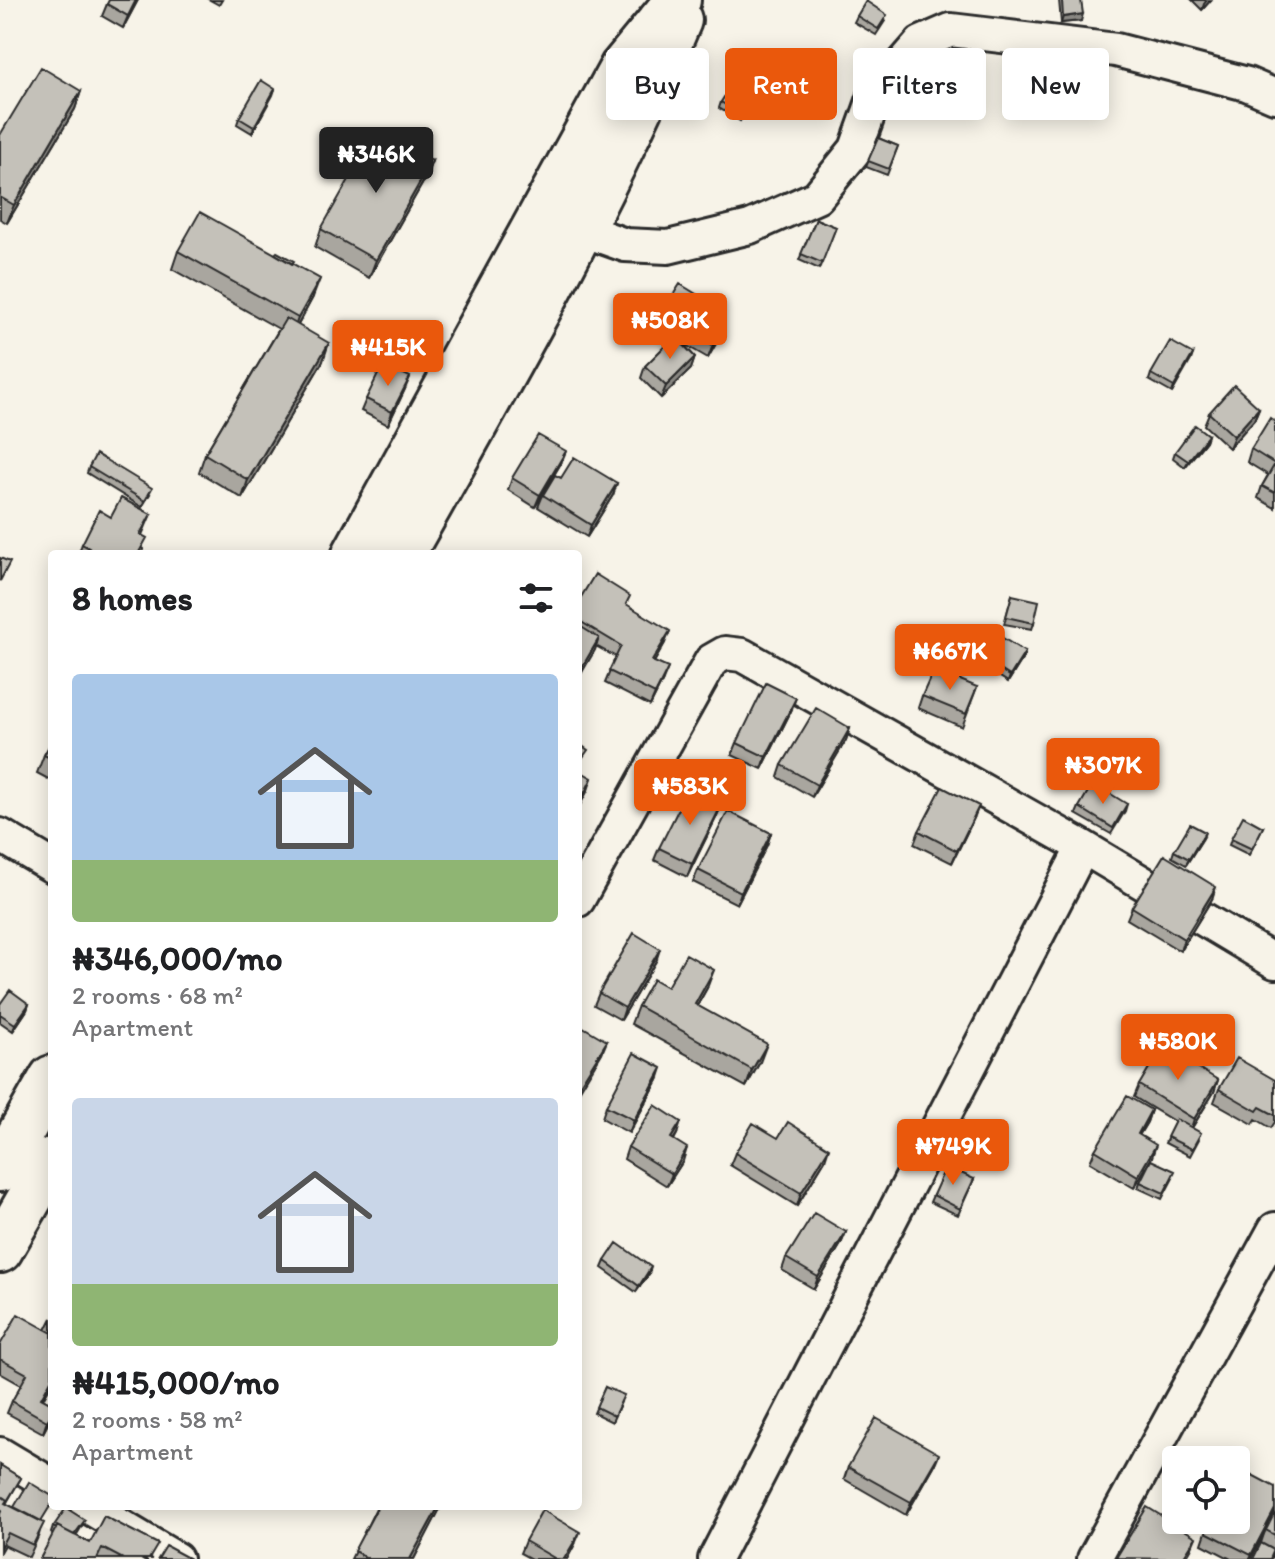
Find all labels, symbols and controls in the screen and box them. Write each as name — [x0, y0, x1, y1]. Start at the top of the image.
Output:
chip: Buy — [606, 48, 709, 120]
chip: Rent — [725, 48, 837, 120]
chip: Filters — [853, 48, 986, 120]
chip: New — [1002, 48, 1109, 120]
pin: ₦346K — [320, 127, 432, 195]
text: ₦346K — [337, 137, 415, 169]
pin: ₦508K — [614, 293, 726, 361]
text: ₦508K — [631, 303, 709, 335]
pin: ₦415K — [332, 320, 444, 388]
text: ₦415K — [350, 330, 426, 362]
icon: filters — [514, 576, 558, 620]
text: 8 homes — [72, 578, 193, 619]
pin: ₦667K — [894, 624, 1006, 692]
text: ₦667K — [913, 634, 987, 666]
icon: home — [243, 726, 387, 870]
pin: ₦307K — [1047, 738, 1159, 806]
text: ₦307K — [1064, 748, 1142, 780]
pin: ₦583K — [634, 759, 746, 827]
text: ₦583K — [652, 769, 728, 801]
text: ₦346,000/mo — [72, 938, 283, 979]
text: 2 rooms · 68 m² — [72, 979, 243, 1011]
text: Apartment — [72, 1011, 193, 1043]
pin: ₦580K — [1122, 1014, 1234, 1082]
text: ₦580K — [1139, 1024, 1217, 1056]
pin: ₦749K — [897, 1119, 1009, 1187]
text: ₦749K — [915, 1129, 991, 1161]
icon: home — [243, 1150, 387, 1294]
text: ₦415,000/mo — [72, 1362, 280, 1403]
text: 2 rooms · 58 m² — [72, 1403, 243, 1435]
text: Apartment — [72, 1435, 193, 1467]
map controls — [1162, 1446, 1250, 1534]
button: locate — [1162, 1446, 1250, 1534]

